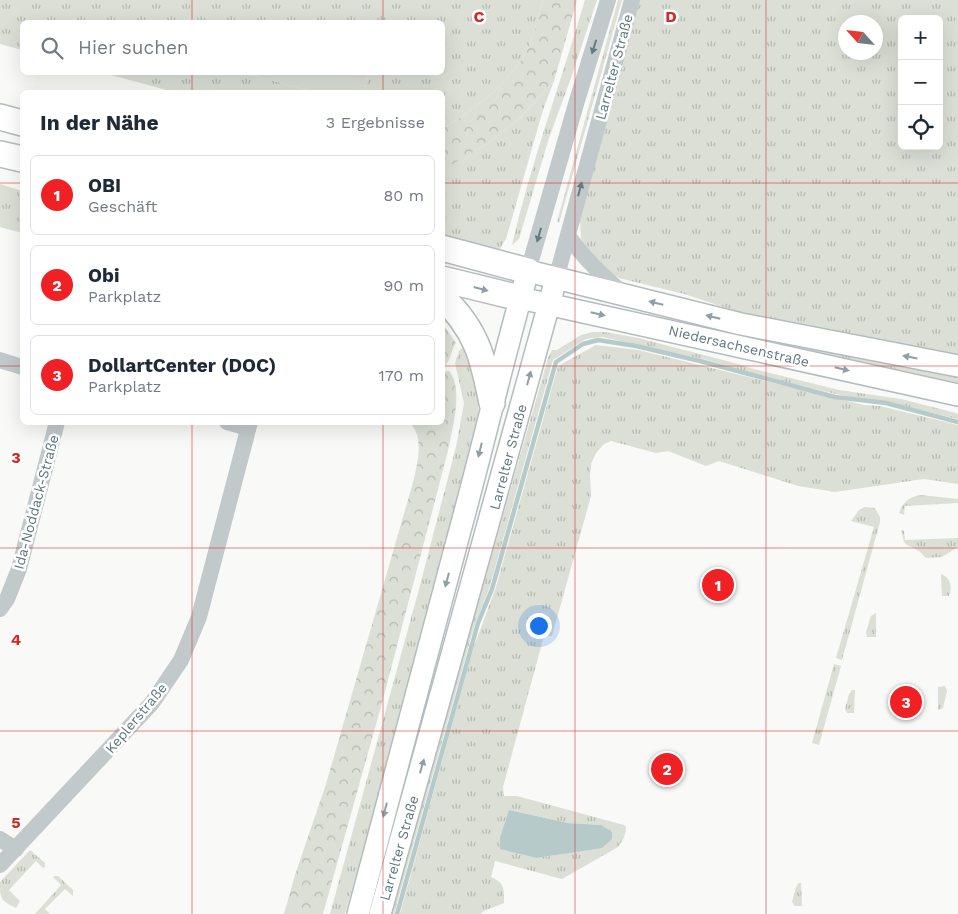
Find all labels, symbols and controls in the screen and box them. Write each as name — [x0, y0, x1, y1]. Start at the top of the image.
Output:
text: C — [474, 7, 485, 26]
text: D — [665, 7, 677, 26]
street label: Larrelter Straße — [592, 12, 636, 122]
north arrow — [838, 15, 883, 60]
map controls — [898, 15, 943, 150]
button: + — [898, 15, 943, 60]
search box — [20, 20, 445, 75]
icon: search — [38, 34, 66, 62]
text: Hier suchen — [78, 36, 189, 59]
one-way arrow — [589, 39, 597, 54]
button: − — [898, 60, 943, 105]
button: locate — [898, 105, 943, 150]
text: In der Nähe — [40, 110, 159, 135]
text: 3 Ergebnisse — [326, 113, 425, 132]
text: OBI — [88, 174, 121, 197]
one-way arrow — [577, 182, 585, 197]
text: 1 — [54, 186, 60, 205]
text: 80 m — [383, 186, 424, 205]
text: Geschäft — [88, 197, 157, 216]
one-way arrow — [534, 227, 542, 242]
text: Obi — [88, 264, 119, 287]
text: 2 — [52, 276, 62, 295]
text: 90 m — [383, 276, 424, 295]
one-way arrow — [474, 285, 489, 293]
text: Parkplatz — [88, 287, 161, 306]
one-way arrow — [648, 299, 663, 307]
one-way arrow — [590, 310, 605, 318]
one-way arrow — [706, 313, 721, 321]
street label: Niedersachsenstraße — [667, 322, 811, 370]
one-way arrow — [902, 352, 918, 360]
text: DollartCenter (DOC) — [88, 354, 276, 377]
one-way arrow — [834, 365, 849, 373]
text: 3 — [52, 366, 62, 385]
text: 170 m — [378, 366, 424, 385]
one-way arrow — [526, 370, 534, 385]
text: Parkplatz — [88, 377, 161, 396]
street label: Larrelter Straße — [486, 402, 530, 512]
street label: Ida-Noddack-Straße — [10, 433, 62, 571]
one-way arrow — [476, 443, 484, 458]
text: 3 — [11, 448, 21, 467]
pin: 1 — [702, 566, 734, 604]
one-way arrow — [443, 572, 451, 587]
your location — [526, 613, 552, 639]
text: 4 — [11, 630, 21, 649]
street label: Keplerstraße — [102, 680, 170, 756]
pin: 3 — [890, 683, 922, 721]
pin: 2 — [651, 750, 683, 788]
one-way arrow — [418, 758, 426, 773]
street label: Larrelter Straße — [376, 794, 422, 902]
one-way arrow — [381, 803, 389, 818]
text: 5 — [11, 813, 21, 832]

